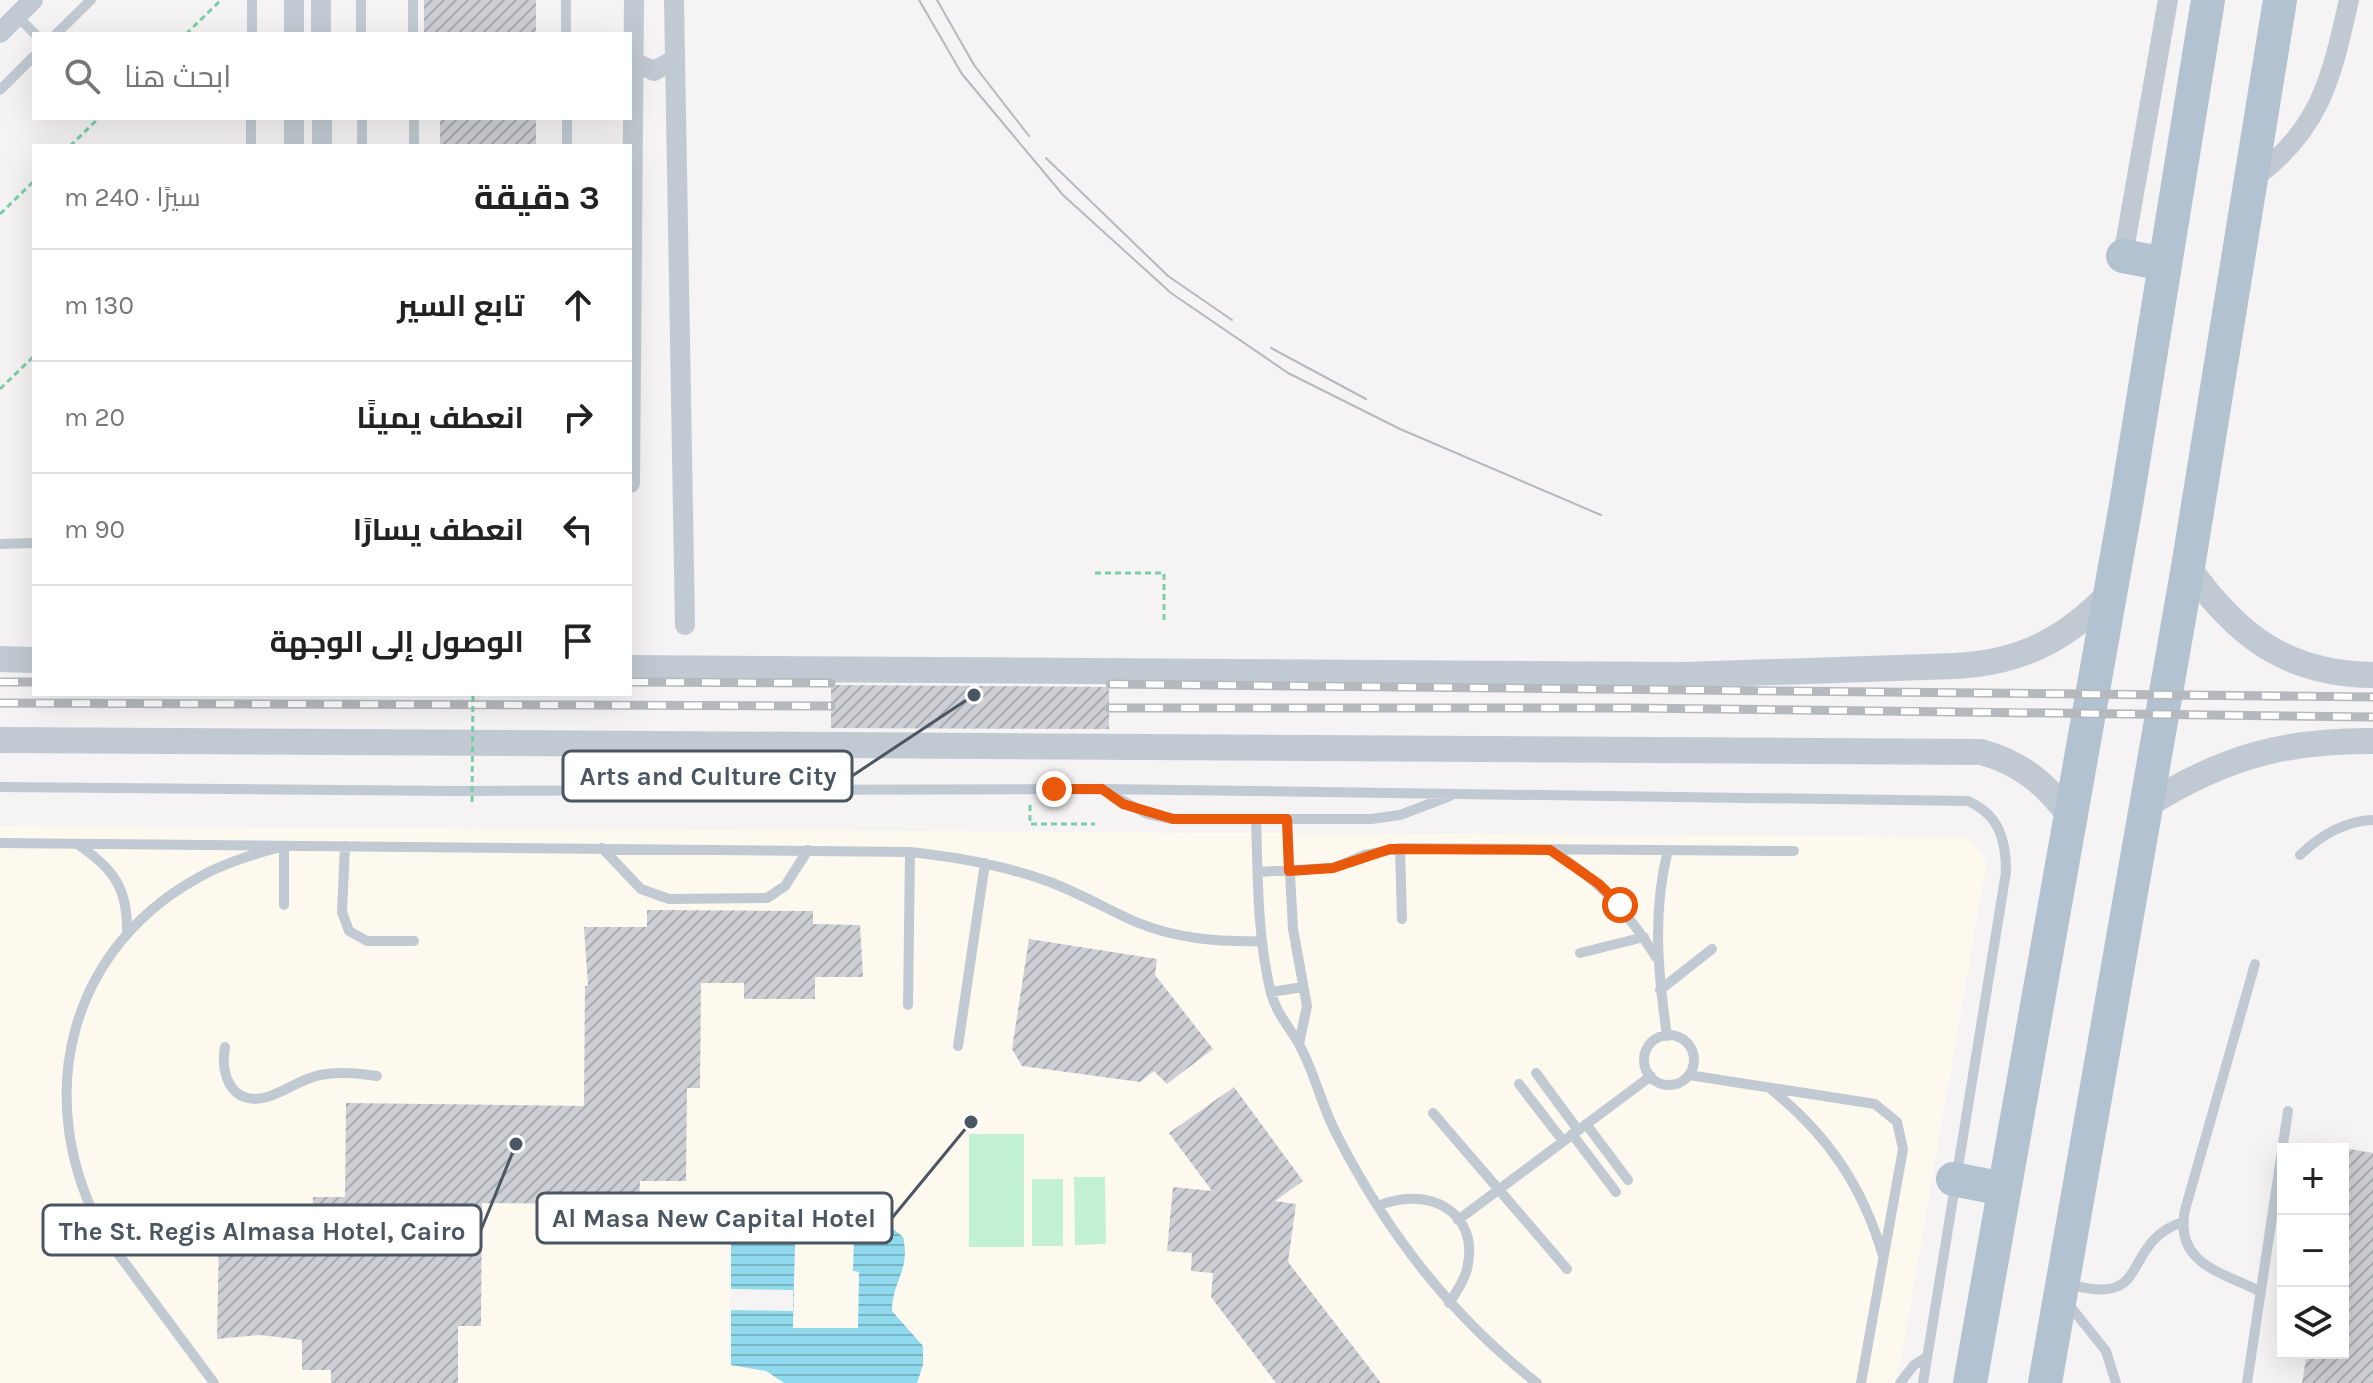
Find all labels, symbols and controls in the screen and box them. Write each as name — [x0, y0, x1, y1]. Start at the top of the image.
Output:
search box — [32, 32, 632, 120]
icon: search — [60, 54, 104, 98]
text: ابحث هنا — [124, 59, 231, 95]
text: 3 دقيقة — [474, 178, 600, 218]
text: سيرًا · 240 m — [64, 182, 200, 213]
icon: ahead — [556, 283, 600, 327]
text: تابع السير — [397, 288, 524, 324]
text: 130 m — [64, 290, 134, 321]
icon: right — [556, 395, 600, 439]
text: انعطف يمينًا — [356, 400, 524, 436]
text: 20 m — [64, 402, 125, 433]
icon: left — [556, 507, 600, 551]
text: انعطف يسارًا — [353, 512, 524, 548]
text: 90 m — [64, 514, 125, 545]
icon: arrive — [556, 619, 600, 663]
text: الوصول إلى الوجهة — [270, 624, 524, 660]
callout: Arts and Culture City — [563, 751, 852, 801]
text: Arts and Culture City — [579, 761, 837, 792]
route end — [1036, 771, 1072, 807]
route start — [1602, 887, 1638, 923]
map controls — [2277, 1143, 2349, 1359]
button: + — [2277, 1143, 2349, 1215]
callout: Al Masa New Capital Hotel — [537, 1193, 892, 1243]
text: Al Masa New Capital Hotel — [552, 1203, 876, 1234]
callout: The St. Regis Almasa Hotel, Cairo — [43, 1205, 481, 1255]
button: − — [2277, 1215, 2349, 1287]
text: The St. Regis Almasa Hotel, Cairo — [59, 1216, 465, 1247]
button: layers — [2277, 1287, 2349, 1359]

